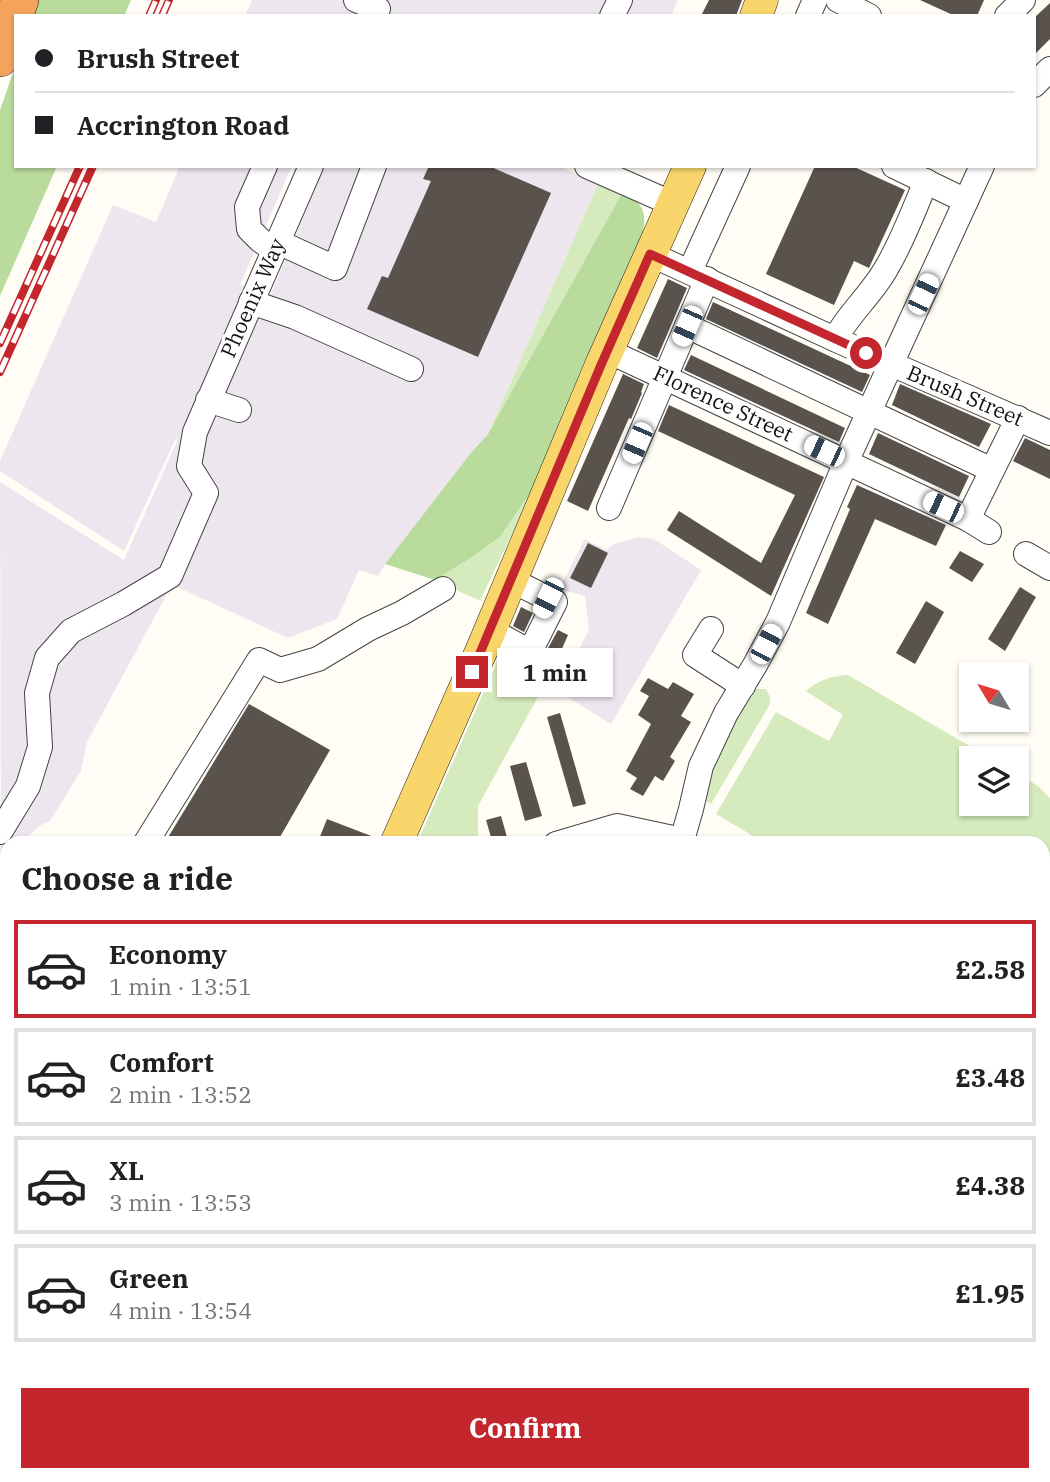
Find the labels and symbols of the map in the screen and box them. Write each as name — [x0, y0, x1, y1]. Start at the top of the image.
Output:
street label: Phoenix Way — [213, 233, 291, 362]
car — [905, 271, 942, 317]
car — [669, 303, 706, 349]
route start — [850, 337, 882, 369]
street label: Florence Street — [649, 358, 798, 448]
street label: Brush Street — [903, 358, 1028, 432]
car — [620, 420, 655, 466]
car — [801, 433, 848, 469]
car — [920, 489, 967, 525]
car — [530, 575, 567, 621]
car — [747, 621, 786, 667]
callout: 1 min — [496, 648, 612, 696]
route end — [456, 656, 488, 688]
north arrow — [959, 662, 1029, 732]

